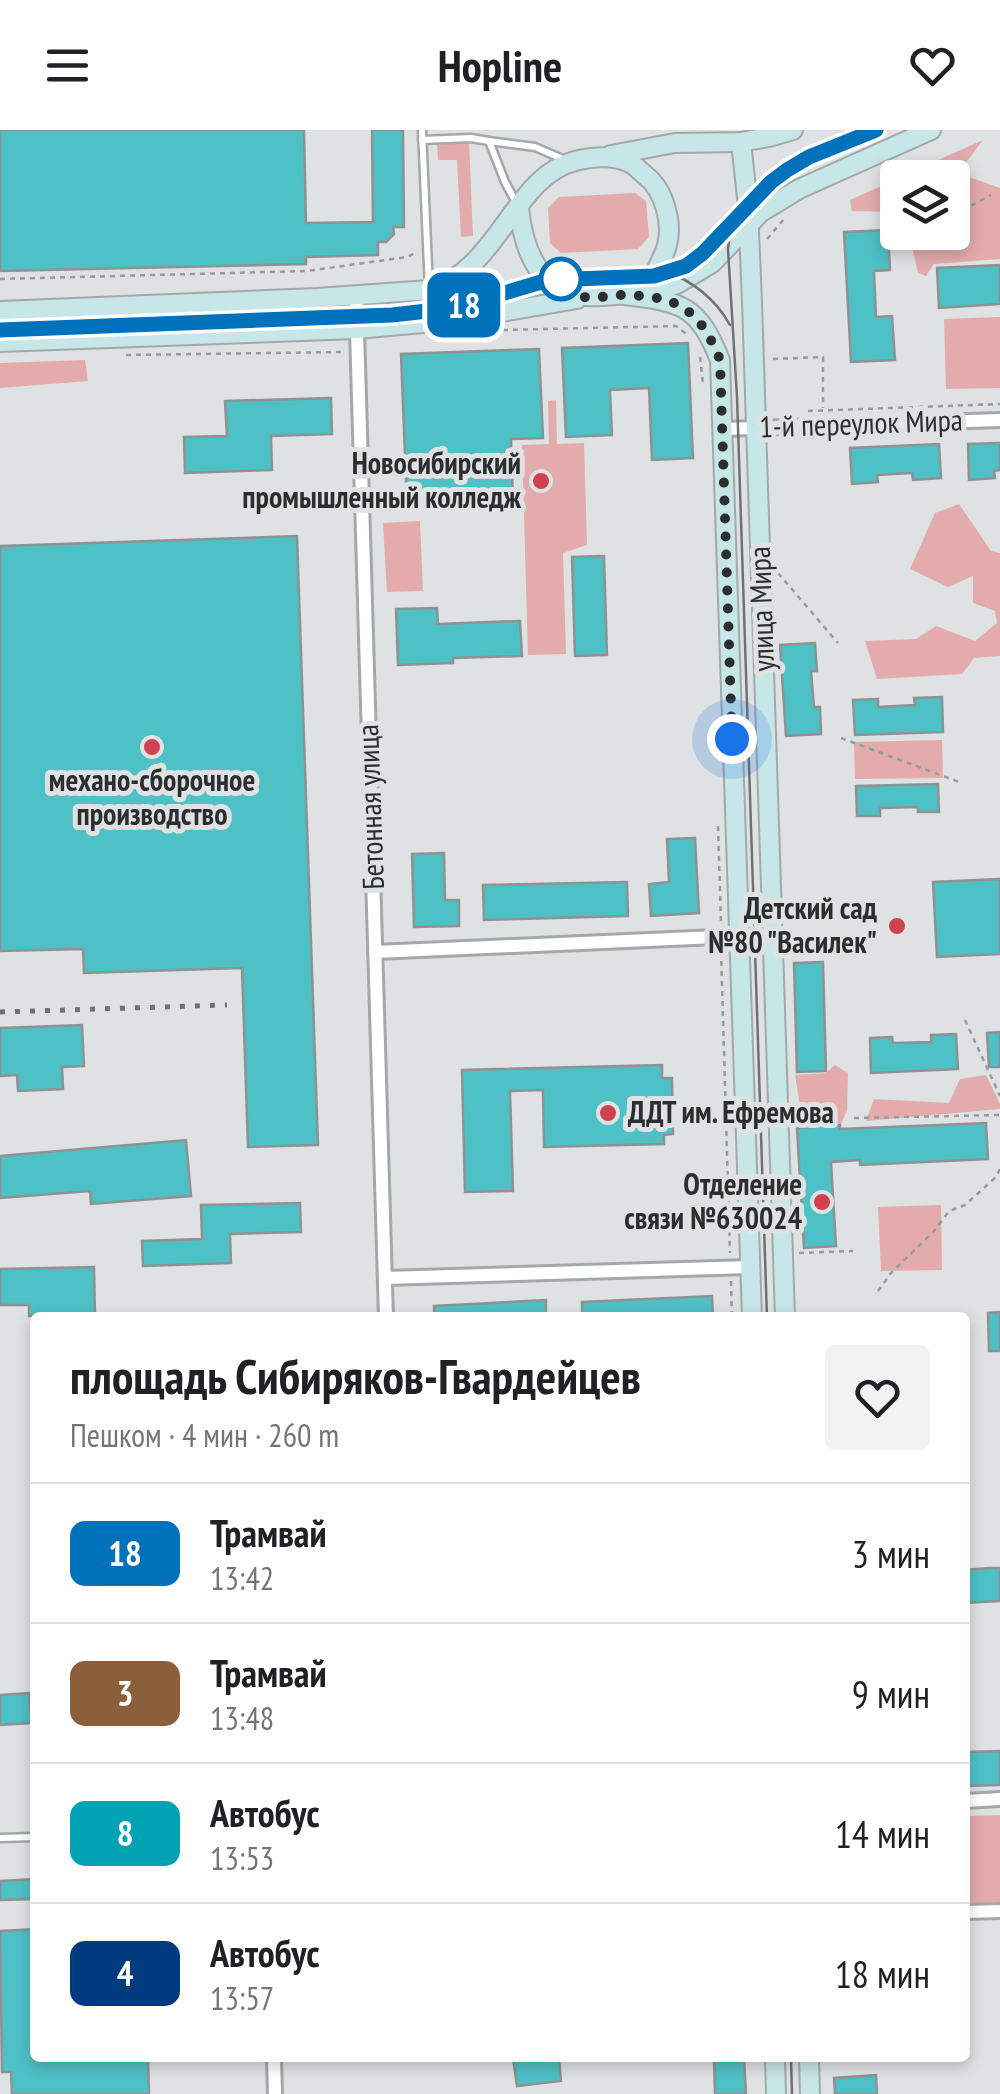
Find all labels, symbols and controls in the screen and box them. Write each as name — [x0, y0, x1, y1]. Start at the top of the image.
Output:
text: Hopline — [438, 36, 562, 94]
icon: menu — [40, 38, 95, 93]
icon: heart — [905, 38, 960, 93]
map controls — [880, 160, 970, 250]
button: layers — [880, 160, 970, 250]
unlabelled marker — [540, 258, 582, 300]
line badge: 18 — [419, 272, 509, 338]
text: 18 — [447, 282, 481, 328]
street label: 1-й переулок Мира — [759, 399, 963, 446]
place label: Новосибирский промышленный колледж — [242, 443, 522, 516]
marker: Новосибирский промышленный колледж — [530, 470, 552, 492]
street label: улица Мира — [739, 546, 782, 672]
your location — [707, 714, 757, 764]
street label: Бетонная улица — [347, 724, 392, 890]
marker: механо-сборочное производство — [141, 736, 163, 758]
place label: механо-сборочное производство — [49, 760, 255, 833]
place label: Детский сад №80 "Василек" — [708, 888, 877, 961]
marker: Детский сад №80 "Василек" — [886, 915, 908, 937]
place label: ДДТ им. Ефремова — [628, 1092, 834, 1131]
marker: ДДТ им. Ефремова — [597, 1102, 619, 1124]
place label: Отделение связи №630024 — [624, 1164, 802, 1237]
marker: Отделение связи №630024 — [811, 1191, 833, 1213]
text: площадь Сибиряков-Гвардейцев — [70, 1345, 641, 1407]
button: heart — [825, 1345, 930, 1450]
text: Пешком · 4 мин · 260 m — [70, 1414, 339, 1456]
text: Трамвай — [210, 1508, 327, 1557]
text: 3 мин — [852, 1529, 930, 1578]
text: 18 — [108, 1530, 142, 1576]
text: 13:42 — [210, 1557, 274, 1599]
text: Трамвай — [210, 1648, 327, 1697]
text: 9 мин — [852, 1669, 930, 1718]
text: 3 — [117, 1670, 133, 1716]
text: 13:48 — [210, 1697, 274, 1739]
text: Автобус — [210, 1788, 320, 1837]
text: 14 мин — [835, 1809, 930, 1858]
text: 8 — [117, 1810, 133, 1856]
text: 13:53 — [210, 1837, 274, 1879]
text: Автобус — [210, 1928, 320, 1977]
text: 18 мин — [835, 1949, 930, 1998]
text: 4 — [117, 1950, 133, 1996]
text: 13:57 — [210, 1977, 274, 2019]

